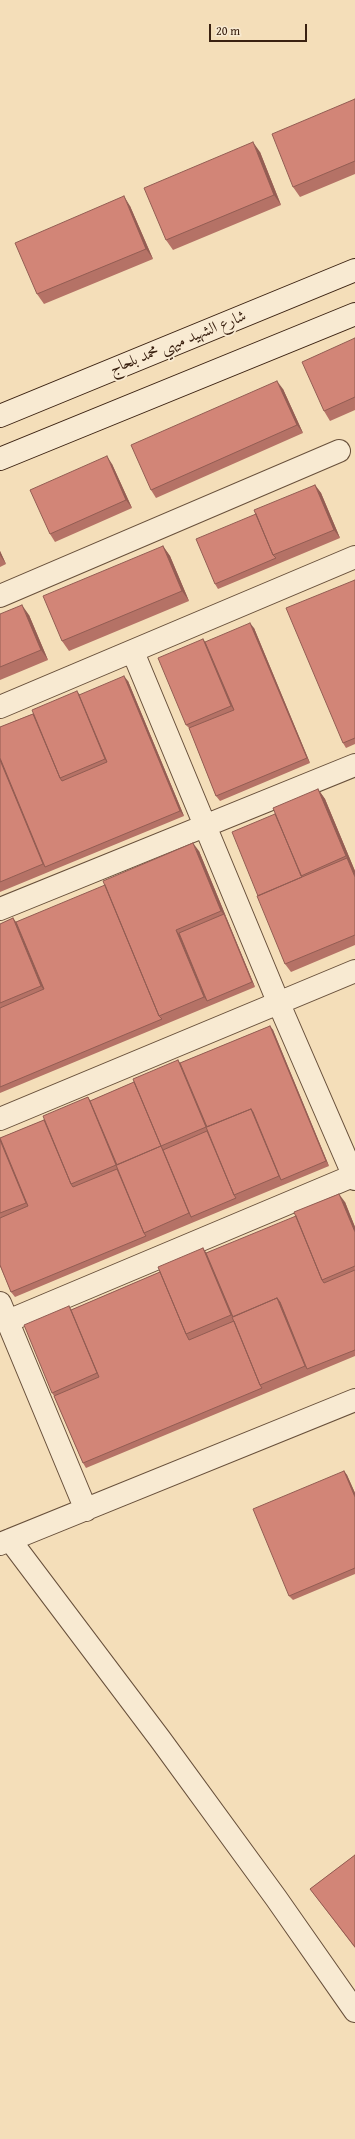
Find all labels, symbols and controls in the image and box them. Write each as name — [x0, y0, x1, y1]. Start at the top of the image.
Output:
scale bar — [211, 16, 309, 42]
text: 20 m — [216, 22, 240, 39]
street label: شارع الشهيد ميهي محمد بلحاج — [107, 307, 249, 379]

